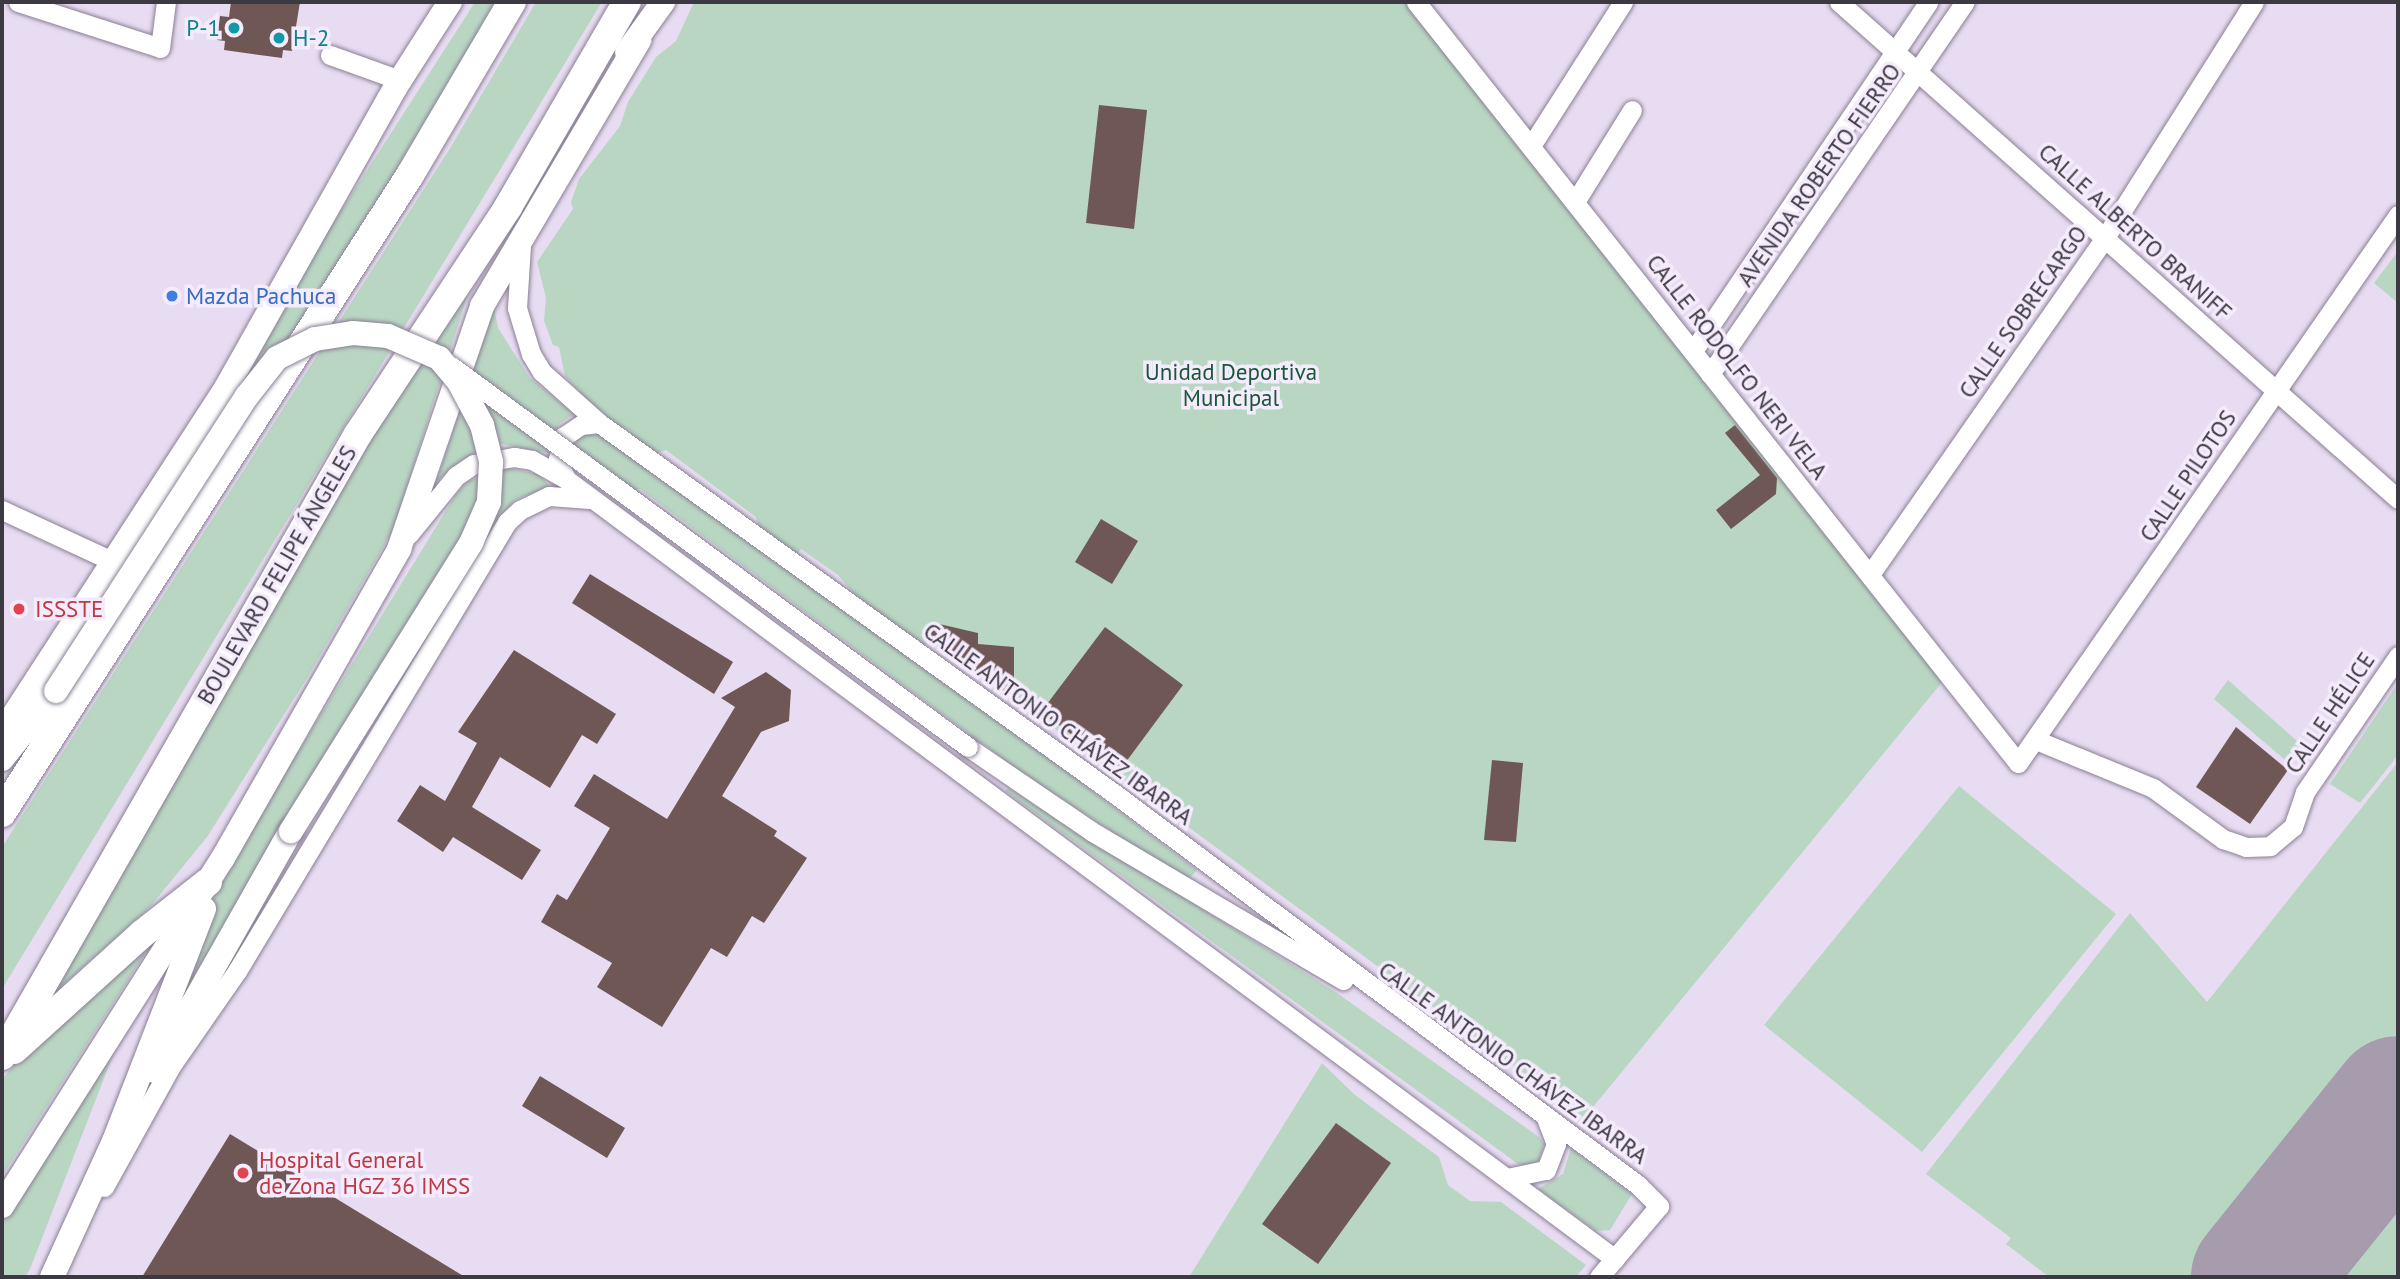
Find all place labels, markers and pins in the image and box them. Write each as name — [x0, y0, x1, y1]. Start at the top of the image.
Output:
place label: P-1 — [186, 14, 220, 42]
marker: P-1 — [226, 20, 242, 36]
place label: H-2 — [293, 24, 329, 52]
marker: H-2 — [271, 30, 287, 46]
place label: Mazda Pachuca — [186, 282, 336, 310]
marker: Mazda Pachuca — [164, 288, 180, 304]
place label: ISSSTE — [35, 595, 103, 623]
marker: ISSSTE — [9, 599, 29, 619]
place label: Hospital General de Zona HGZ 36 IMSS — [259, 1146, 472, 1200]
marker: Hospital General de Zona HGZ 36 IMSS — [233, 1163, 253, 1183]

